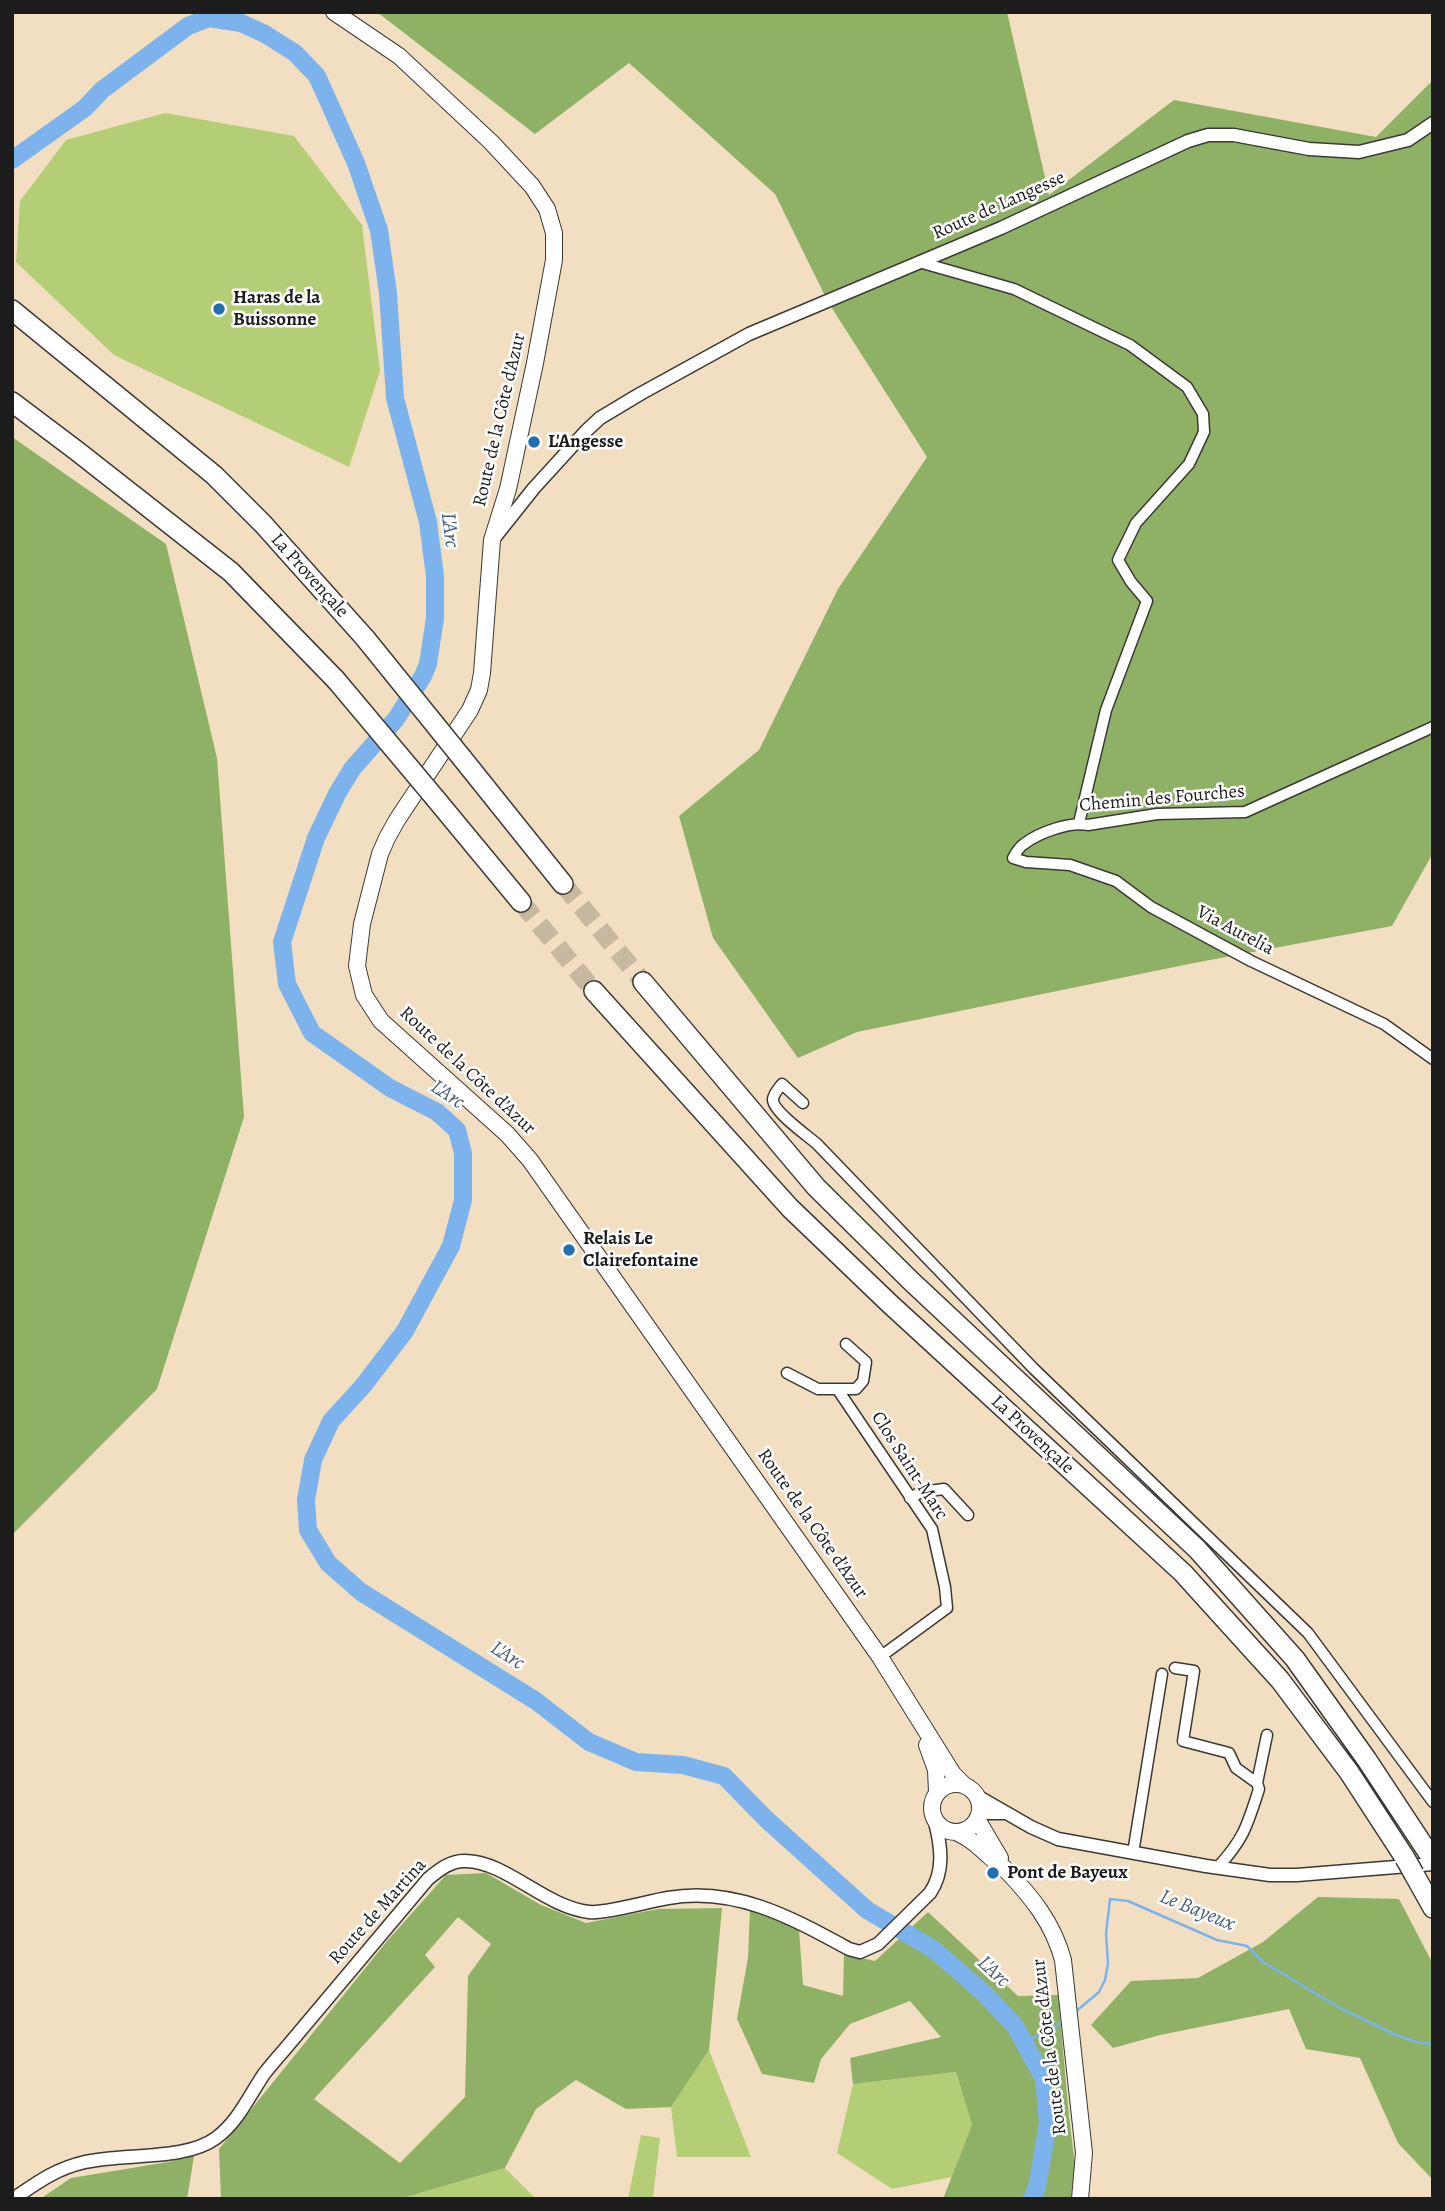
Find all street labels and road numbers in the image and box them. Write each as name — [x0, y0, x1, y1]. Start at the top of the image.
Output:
street label: Route de Langesse — [929, 167, 1069, 245]
street label: Route de la Côte d'Azur — [469, 331, 531, 509]
street label: La Provençale — [265, 529, 353, 623]
street label: Chemin des Fourches — [1078, 780, 1246, 818]
street label: Via Aurelia — [1192, 901, 1278, 961]
street label: Route de la Côte d'Azur — [394, 1002, 540, 1140]
street label: La Provençale — [986, 1391, 1078, 1479]
street label: Clos Saint-Marc — [866, 1408, 952, 1524]
street label: Route de la Côte d'Azur — [752, 1445, 872, 1603]
street label: Route de Martina — [324, 1854, 432, 1970]
street label: Route de la Côte d'Azur — [1028, 1957, 1072, 2137]

